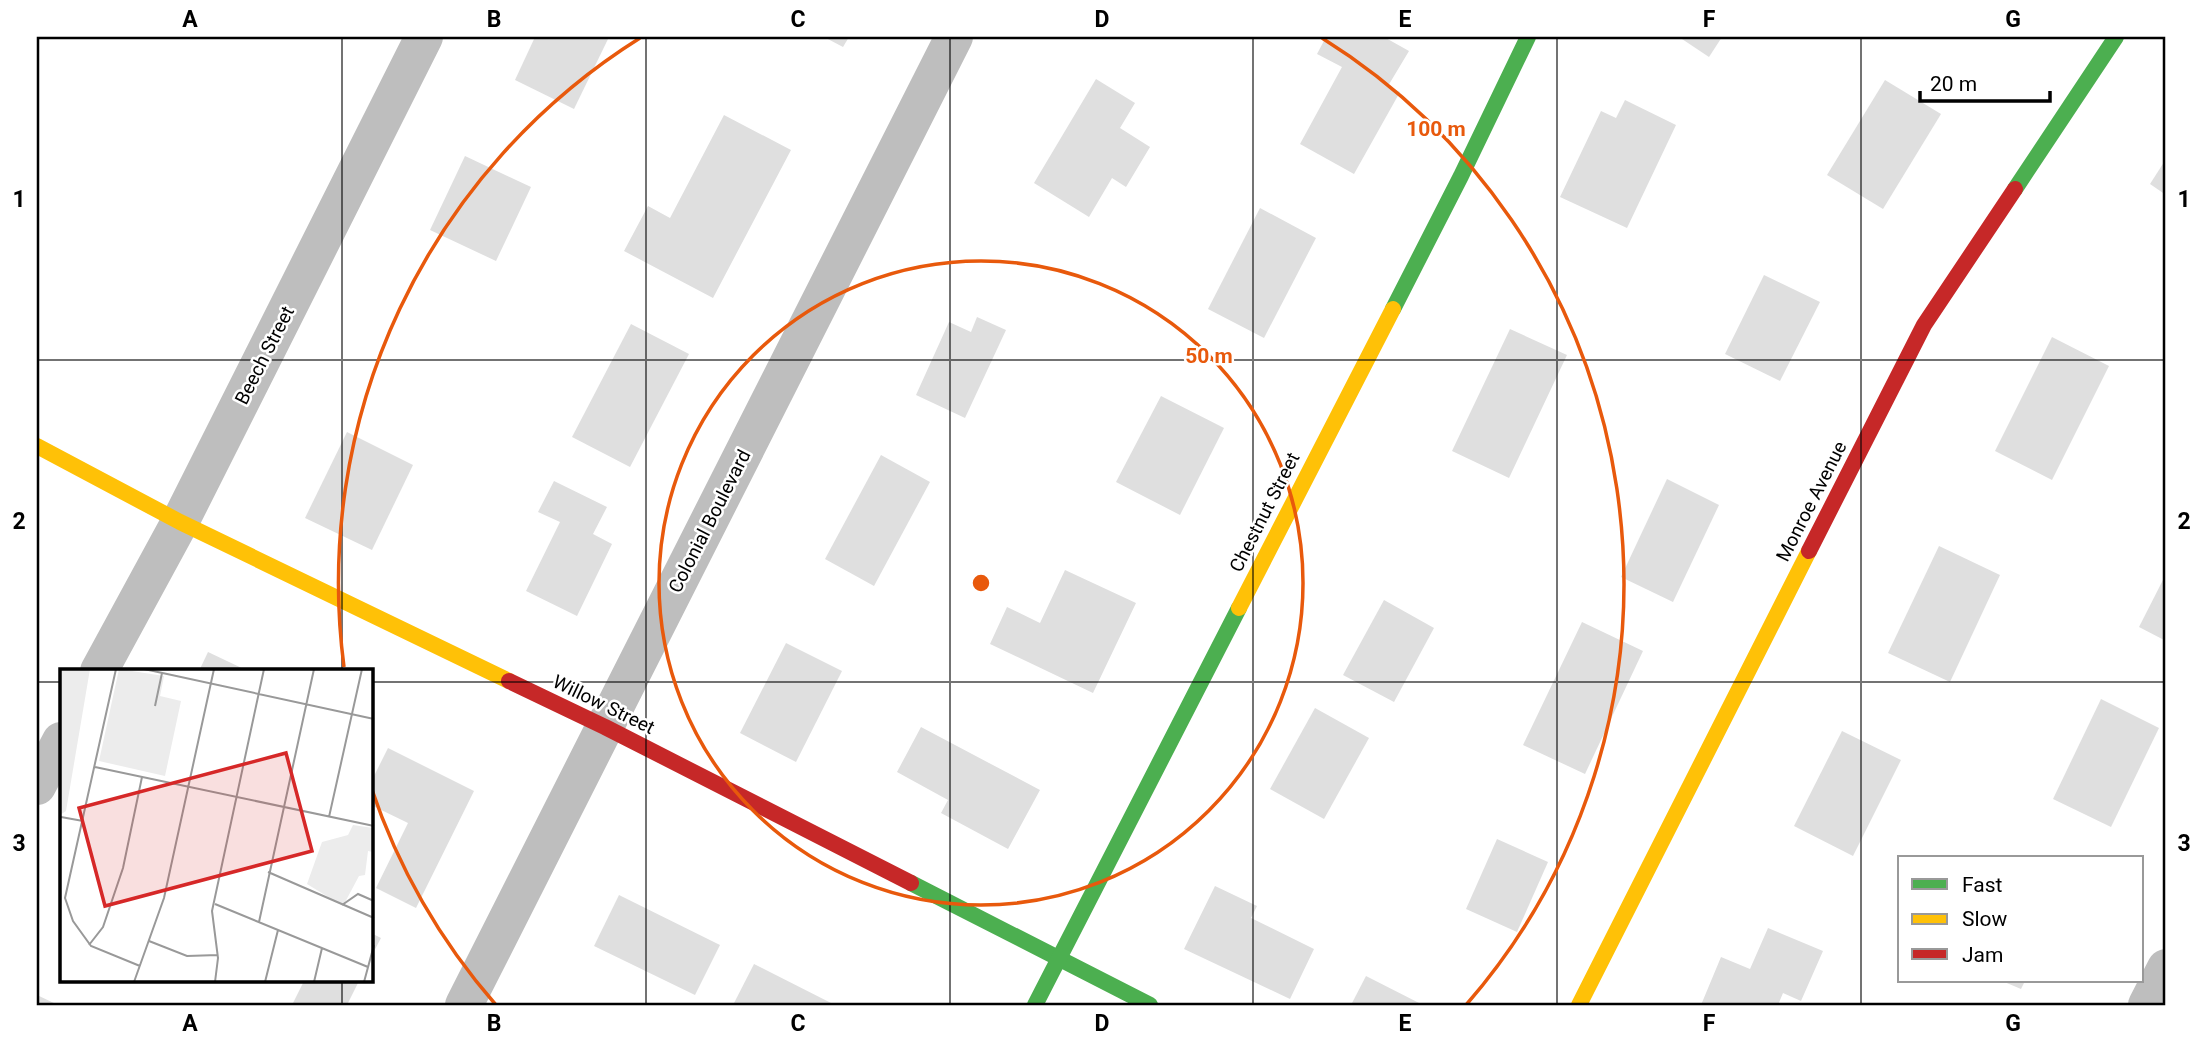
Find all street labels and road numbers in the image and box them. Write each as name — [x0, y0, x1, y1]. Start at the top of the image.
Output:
street label: Beech Street — [230, 302, 299, 408]
street label: Monroe Avenue — [1771, 437, 1852, 565]
street label: Colonial Boulevard — [663, 446, 755, 597]
street label: Chestnut Street — [1224, 449, 1304, 576]
street label: Willow Street — [549, 670, 659, 739]

